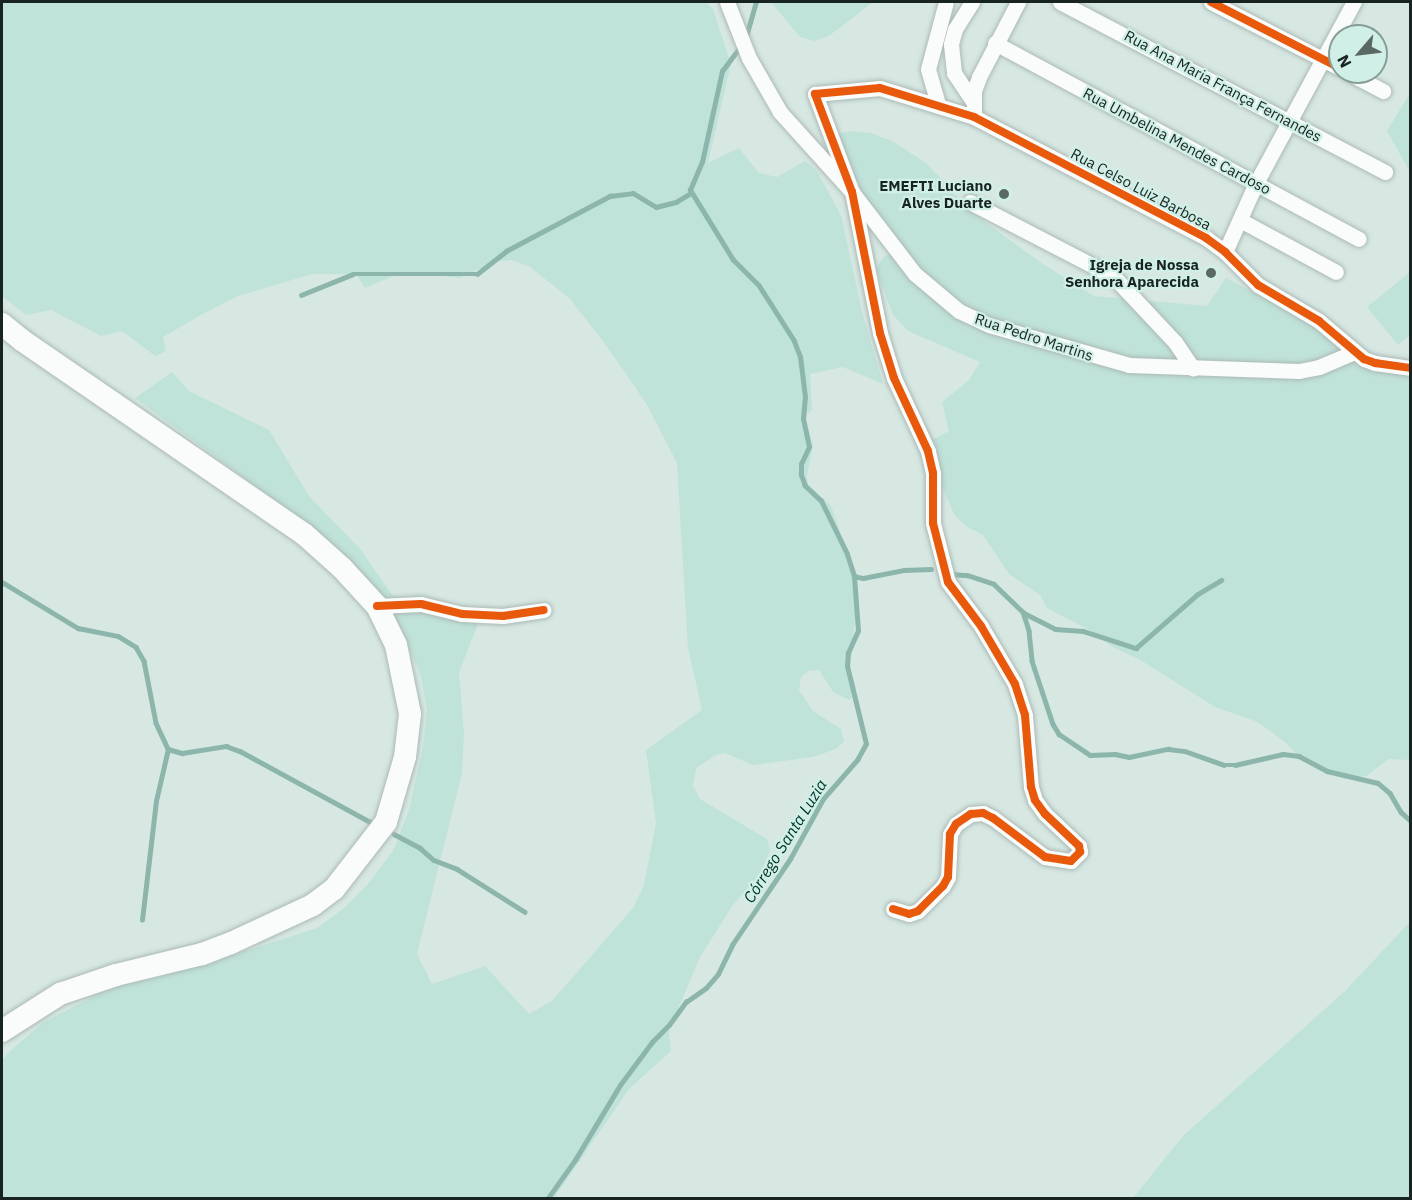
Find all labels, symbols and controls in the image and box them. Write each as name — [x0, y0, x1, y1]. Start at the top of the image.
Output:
north arrow — [1328, 24, 1388, 84]
street label: Rua Ana Maria França Fernandes — [1121, 26, 1325, 146]
text: N — [1332, 52, 1355, 71]
street label: Rua Umbelina Mendes Cardoso — [1080, 84, 1274, 198]
street label: Rua Celso Luiz Barbosa — [1068, 144, 1214, 234]
place label: EMEFTI Luciano Alves Duarte — [879, 176, 992, 211]
marker: EMEFTI Luciano Alves Duarte — [997, 187, 1011, 201]
place label: Igreja de Nossa Senhora Aparecida — [1065, 255, 1199, 290]
marker: Igreja de Nossa Senhora Aparecida — [1204, 266, 1218, 280]
street label: Rua Pedro Martins — [973, 309, 1095, 365]
water label: Córrego Santa Luzia — [739, 776, 831, 906]

